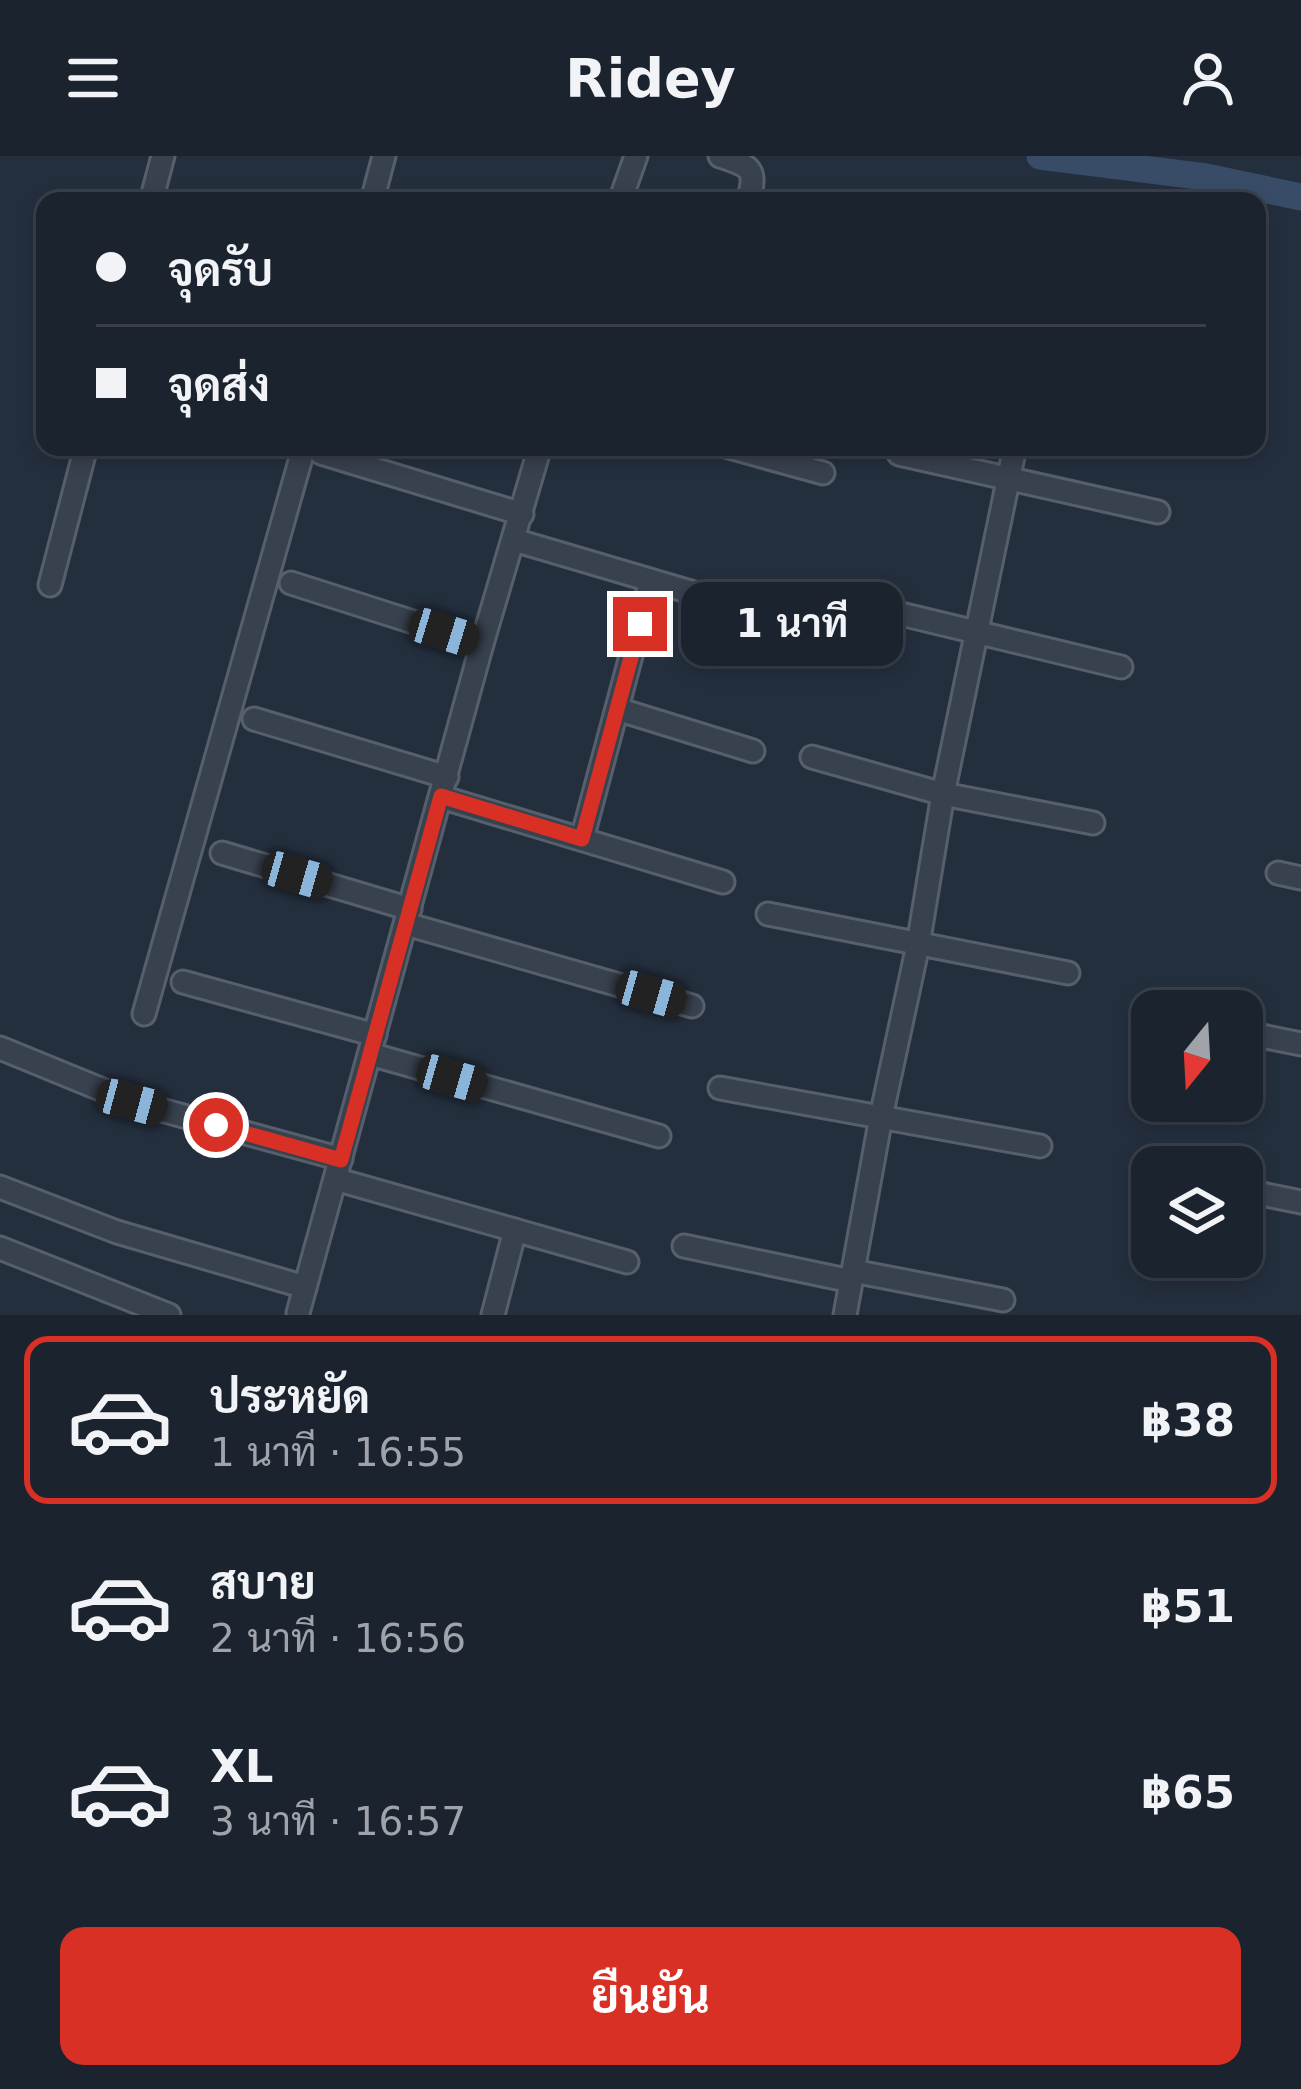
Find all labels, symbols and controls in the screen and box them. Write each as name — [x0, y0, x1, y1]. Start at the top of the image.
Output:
icon: menu — [60, 45, 126, 111]
icon: person — [1175, 45, 1241, 111]
text: Ridey — [565, 47, 736, 110]
text: จุดรับ — [168, 244, 273, 297]
text: จุดส่ง — [168, 359, 270, 412]
callout: 1 นาที — [682, 582, 904, 666]
route end — [613, 597, 667, 651]
text: 1 นาที — [736, 601, 848, 646]
car — [404, 604, 484, 660]
car — [257, 848, 337, 902]
car — [611, 967, 691, 1021]
north arrow — [1131, 990, 1263, 1122]
map controls — [1131, 990, 1263, 1278]
car — [412, 1051, 492, 1105]
car — [93, 1075, 171, 1129]
route start — [189, 1098, 243, 1152]
button: layers — [1131, 1146, 1263, 1278]
icon: car — [66, 1366, 174, 1474]
text: ประหยัด — [210, 1371, 370, 1424]
text: ฿38 — [1141, 1394, 1235, 1447]
text: 1 นาที · 16:55 — [210, 1430, 466, 1475]
icon: car — [66, 1552, 174, 1660]
text: สบาย — [210, 1557, 316, 1610]
text: ฿51 — [1141, 1580, 1235, 1633]
text: 2 นาที · 16:56 — [210, 1616, 466, 1661]
icon: car — [66, 1738, 174, 1846]
text: XL — [210, 1740, 273, 1793]
text: ฿65 — [1141, 1766, 1235, 1819]
text: 3 นาที · 16:57 — [210, 1799, 466, 1844]
button: ยืนยัน — [60, 1927, 1241, 2065]

